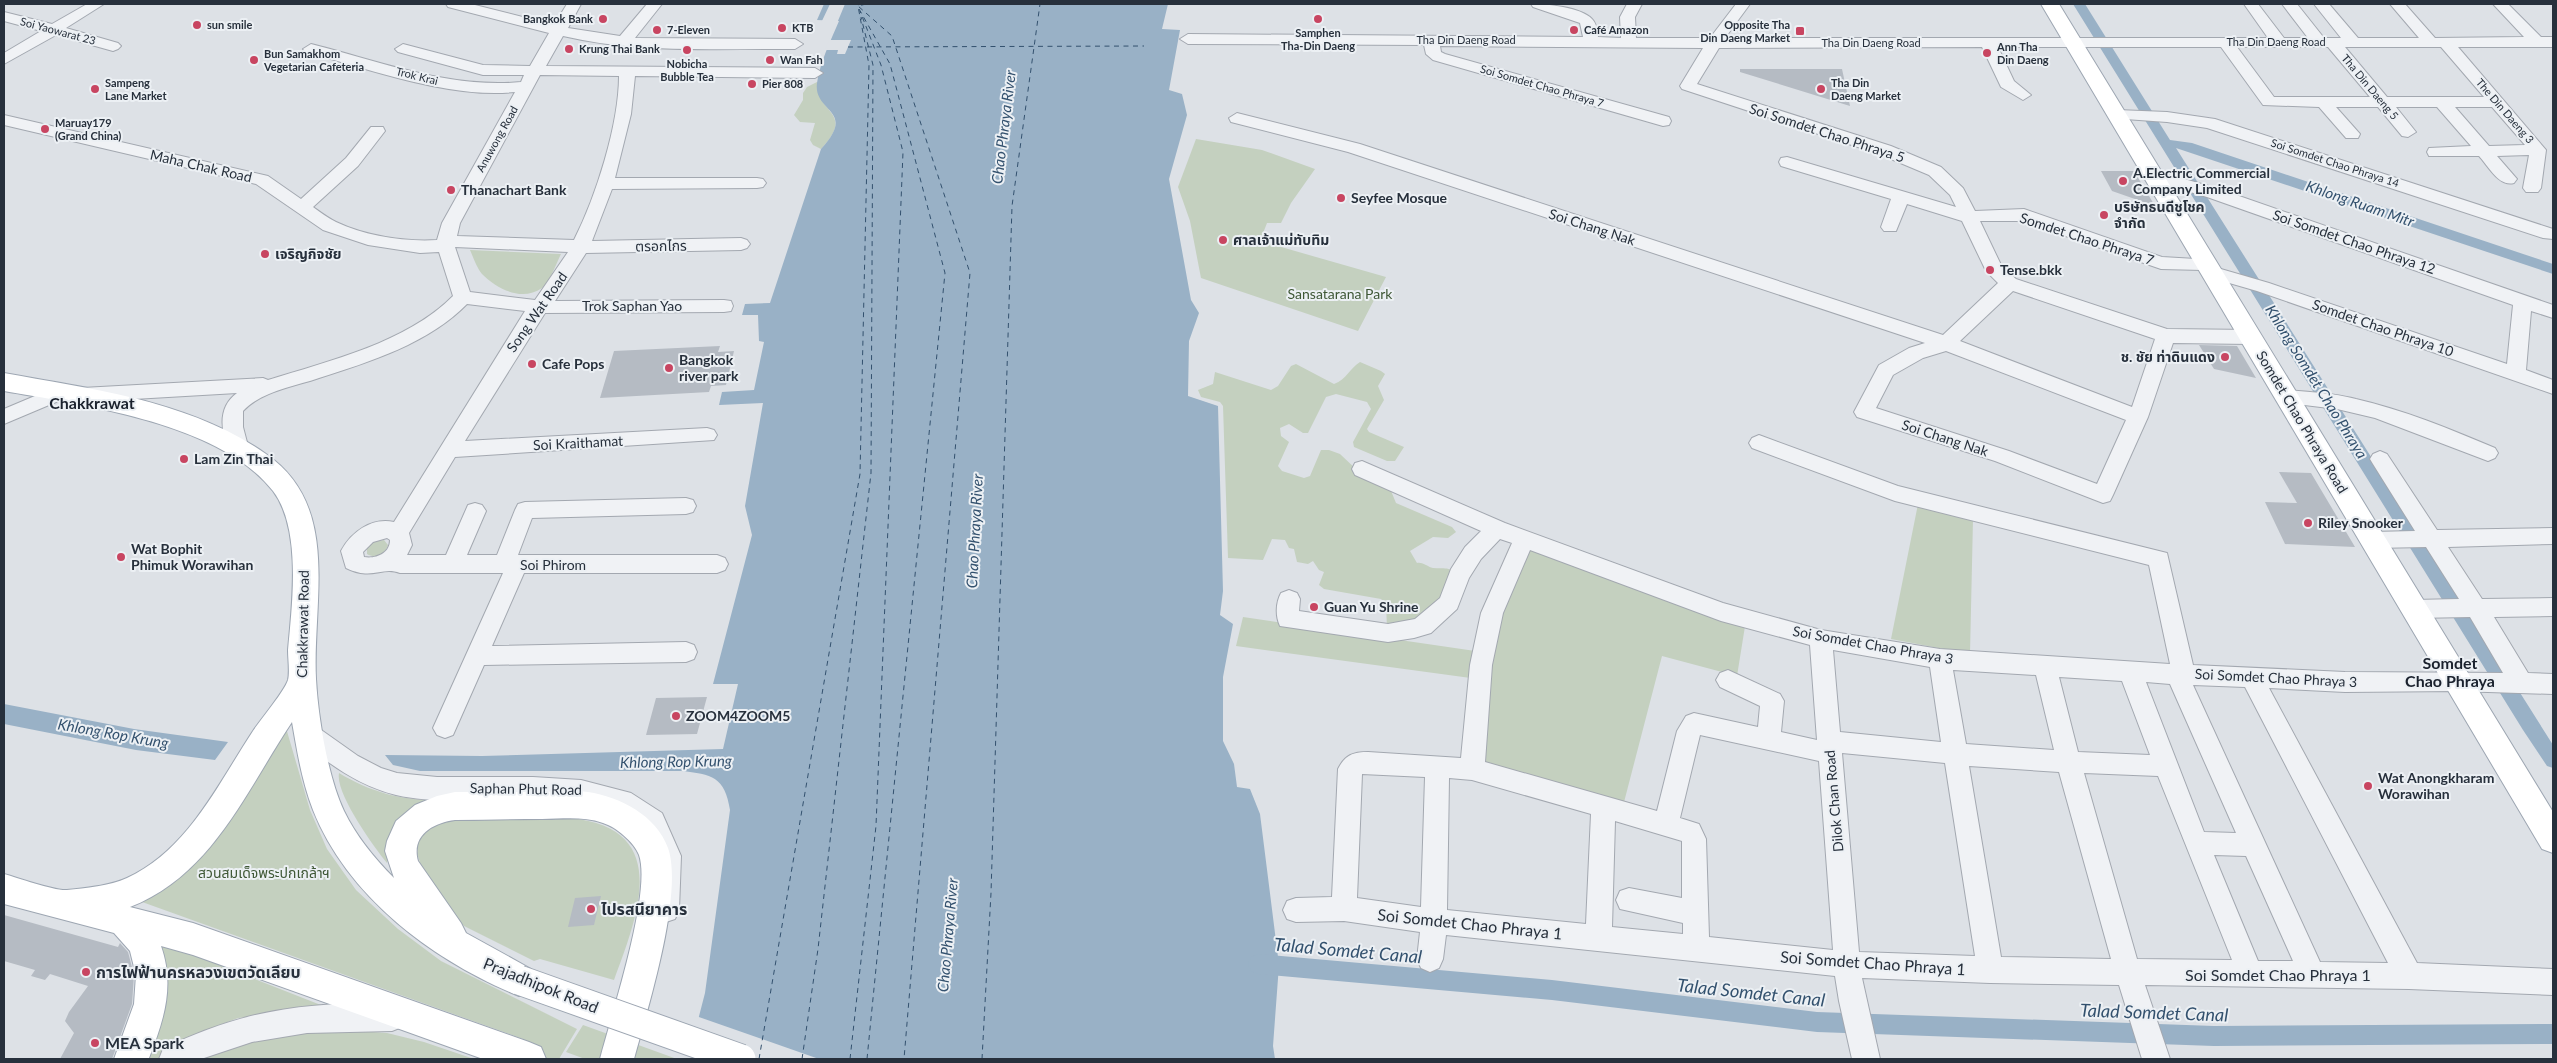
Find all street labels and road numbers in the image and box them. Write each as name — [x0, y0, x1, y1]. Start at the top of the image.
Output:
street label: Soi Yaowarat 23 — [19, 14, 97, 47]
street label: Tha Din Daeng Road — [1416, 33, 1516, 46]
street label: Tha Din Daeng Road — [2226, 35, 2326, 48]
street label: Tha Din Daeng Road — [1821, 36, 1921, 49]
street label: Tha Din Daeng 5 — [2339, 51, 2401, 122]
street label: Soi Somdet Chao Phraya 7 — [1479, 62, 1605, 109]
street label: Trok Krai — [395, 64, 440, 87]
street label: The Din Daeng 3 — [2474, 76, 2537, 146]
street label: Soi Somdet Chao Phraya 5 — [1747, 99, 1907, 166]
street label: Anuwong Road — [473, 103, 520, 174]
street label: Soi Somdet Chao Phraya 14 — [2269, 136, 2402, 190]
street label: Maha Chak Road — [149, 146, 254, 185]
street label: Soi Chang Nak — [1547, 205, 1638, 249]
street label: Soi Somdet Chao Phraya 12 — [2271, 206, 2438, 277]
street label: Somdet Chao Phraya 7 — [2018, 209, 2156, 268]
street label: ตรอกไกร — [635, 237, 687, 254]
street label: Song Wat Road — [503, 268, 571, 355]
street label: Somdet Chao Phraya 10 — [2310, 295, 2456, 360]
street label: Trok Saphan Yao — [582, 297, 682, 314]
street label: Somdet Chao Phraya Road — [2253, 347, 2352, 496]
street label: Soi Chang Nak — [1900, 416, 1991, 460]
street label: Soi Kraithamat — [532, 432, 623, 453]
street label: Soi Phirom — [520, 556, 586, 573]
street label: Chakkrawat Road — [293, 570, 312, 678]
street label: Soi Somdet Chao Phraya 3 — [1792, 622, 1955, 667]
street label: Soi Somdet Chao Phraya 3 — [2194, 665, 2358, 690]
street label: Dilok Chan Road — [1821, 749, 1846, 853]
street label: Saphan Phut Road — [470, 779, 582, 798]
street label: Soi Somdet Chao Phraya 1 — [1377, 904, 1563, 943]
street label: Soi Somdet Chao Phraya 1 — [1780, 947, 1966, 978]
street label: Prajadhipok Road — [481, 953, 601, 1016]
street label: Soi Somdet Chao Phraya 1 — [2185, 965, 2371, 984]

